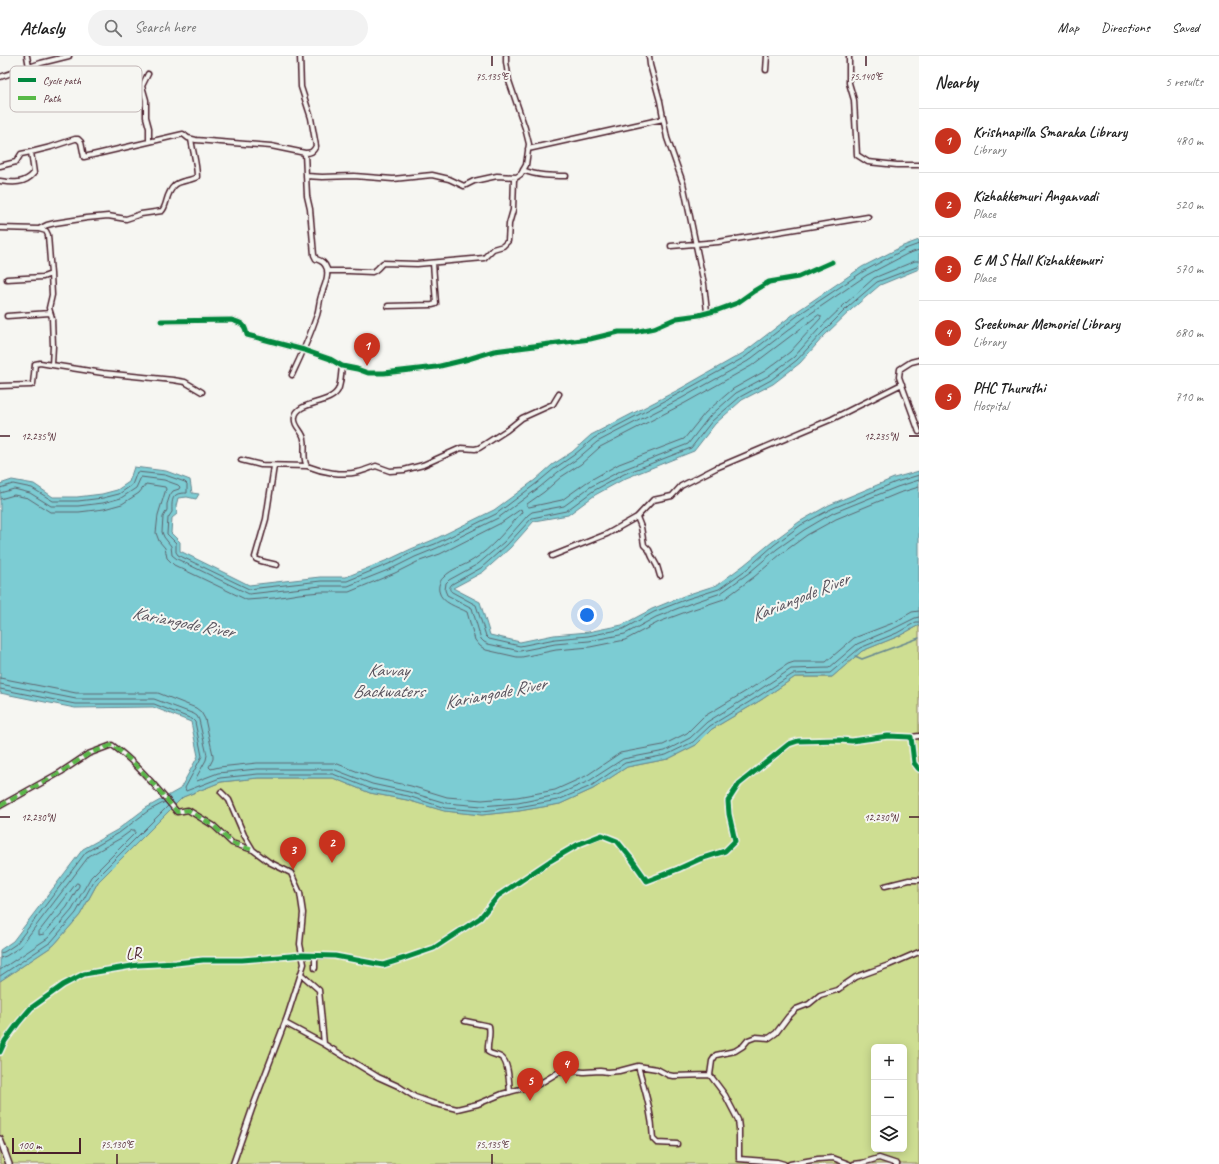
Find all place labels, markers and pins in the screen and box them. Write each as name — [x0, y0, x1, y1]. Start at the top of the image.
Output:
pin: 1 — [354, 333, 380, 366]
pin: 2 — [319, 830, 345, 863]
pin: 3 — [280, 837, 306, 870]
pin: 4 — [553, 1051, 579, 1084]
pin: 5 — [517, 1068, 543, 1101]

